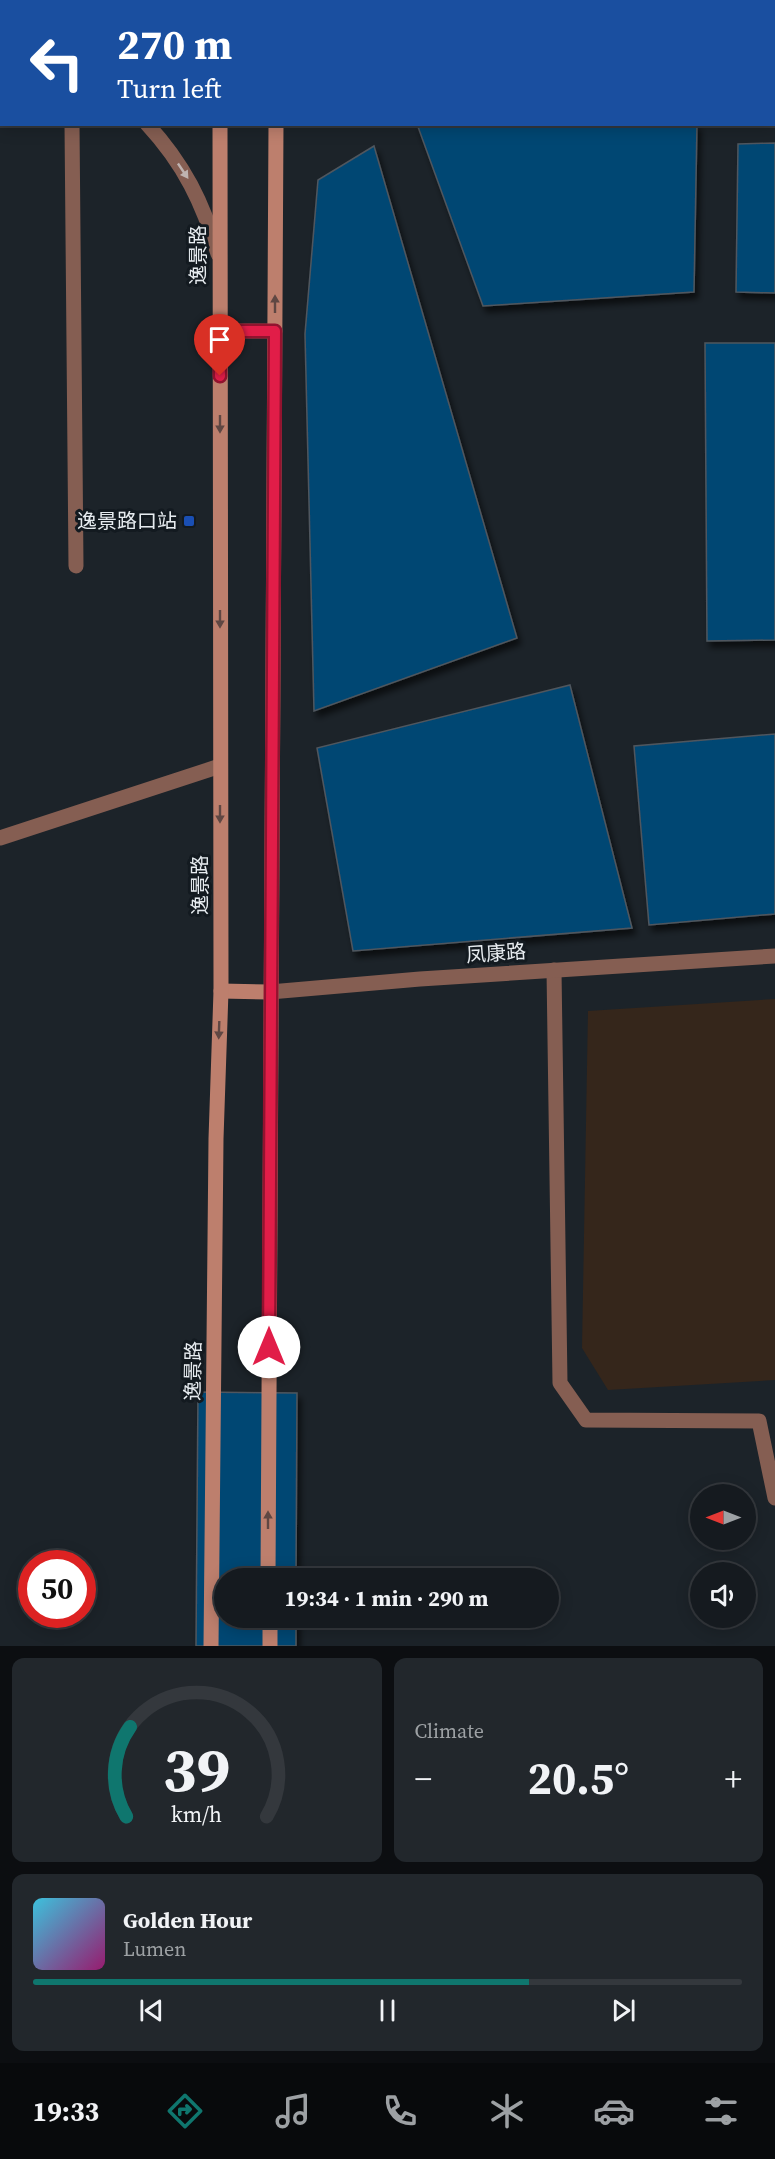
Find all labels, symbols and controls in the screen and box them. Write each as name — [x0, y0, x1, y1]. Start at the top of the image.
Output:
text: 270 m — [117, 15, 232, 73]
icon: left — [18, 24, 96, 102]
text: Turn left — [117, 70, 221, 107]
one-way arrow — [177, 162, 188, 179]
street label: 逸景路 — [184, 225, 212, 285]
one-way arrow — [270, 294, 280, 313]
pin — [194, 314, 245, 376]
icon: arrive — [203, 323, 236, 356]
one-way arrow — [215, 415, 225, 434]
place label: 逸景路口站 — [77, 507, 177, 535]
marker: 逸景路口站 — [182, 514, 196, 528]
one-way arrow — [215, 610, 225, 629]
one-way arrow — [215, 805, 225, 824]
street label: 逸景路 — [186, 855, 214, 915]
street label: 凤康路 — [465, 937, 527, 969]
one-way arrow — [215, 1021, 224, 1040]
position arrow — [237, 1315, 301, 1379]
street label: 逸景路 — [178, 1341, 208, 1401]
north arrow — [690, 1484, 756, 1550]
map controls — [690, 1484, 756, 1628]
one-way arrow — [263, 1510, 273, 1529]
speed limit sign: 50 — [18, 1550, 96, 1628]
button: sound — [690, 1562, 756, 1628]
text: 19:34 · 1 min · 290 m — [285, 1583, 488, 1613]
text: Climate — [415, 1717, 484, 1745]
text: 39 — [163, 1726, 231, 1812]
text: 20.5° — [528, 1747, 629, 1809]
text: − — [415, 1756, 432, 1801]
text: + — [725, 1756, 742, 1801]
text: km/h — [171, 1800, 222, 1829]
text: Golden Hour — [123, 1905, 252, 1935]
text: Lumen — [123, 1935, 186, 1963]
icon: previous — [135, 1994, 168, 2027]
icon: pause — [371, 1994, 404, 2027]
icon: next — [607, 1994, 640, 2027]
icon: directions — [164, 2090, 206, 2132]
icon: music — [272, 2090, 314, 2132]
icon: phone — [379, 2090, 421, 2132]
icon: climate — [486, 2090, 528, 2132]
icon: car — [593, 2090, 635, 2132]
icon: filters — [700, 2090, 742, 2132]
text: 19:33 — [33, 2093, 99, 2130]

